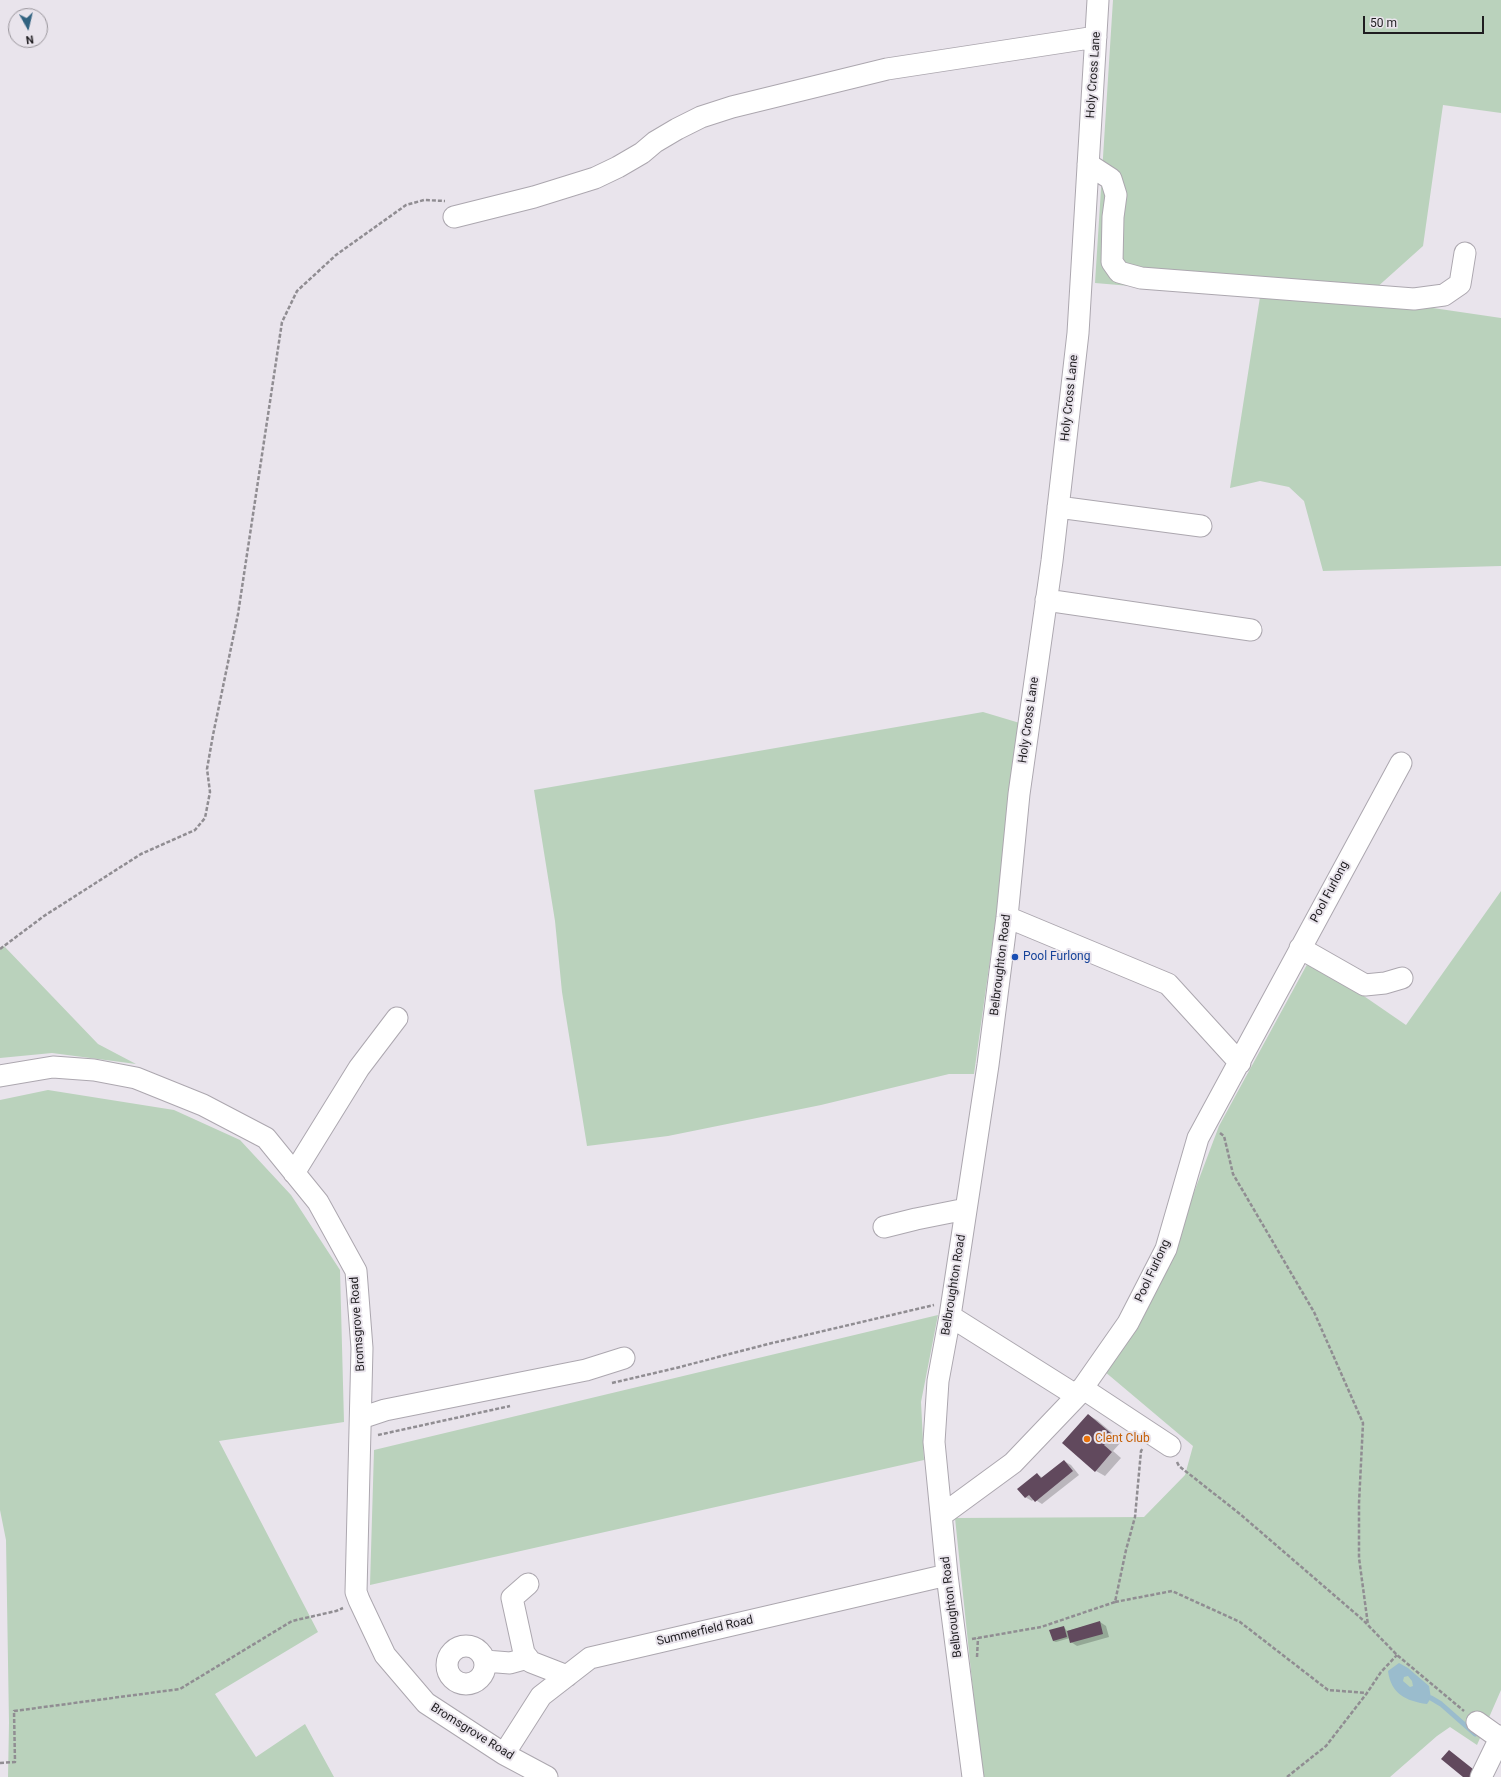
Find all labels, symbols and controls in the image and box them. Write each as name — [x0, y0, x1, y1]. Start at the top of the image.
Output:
north arrow — [8, 8, 48, 48]
scale bar — [1365, 8, 1486, 34]
text: 50 m — [1370, 16, 1397, 30]
street label: Holy Cross Lane — [1084, 31, 1104, 119]
text: N — [25, 32, 34, 46]
street label: Holy Cross Lane — [1058, 354, 1082, 442]
street label: Holy Cross Lane — [1016, 676, 1042, 764]
street label: Pool Furlong — [1308, 859, 1352, 925]
street label: Belbroughton Road — [988, 913, 1014, 1017]
place label: Pool Furlong — [1023, 950, 1090, 964]
marker: Pool Furlong — [1010, 952, 1020, 962]
street label: Belbroughton Road — [939, 1233, 969, 1337]
street label: Pool Furlong — [1132, 1237, 1174, 1305]
street label: Bromsgrove Road — [348, 1276, 368, 1372]
place label: Clent Club — [1095, 1432, 1150, 1446]
marker: Clent Club — [1082, 1434, 1092, 1444]
street label: Belbroughton Road — [939, 1555, 965, 1659]
street label: Summerfield Road — [655, 1613, 755, 1649]
street label: Bromsgrove Road — [428, 1701, 516, 1763]

